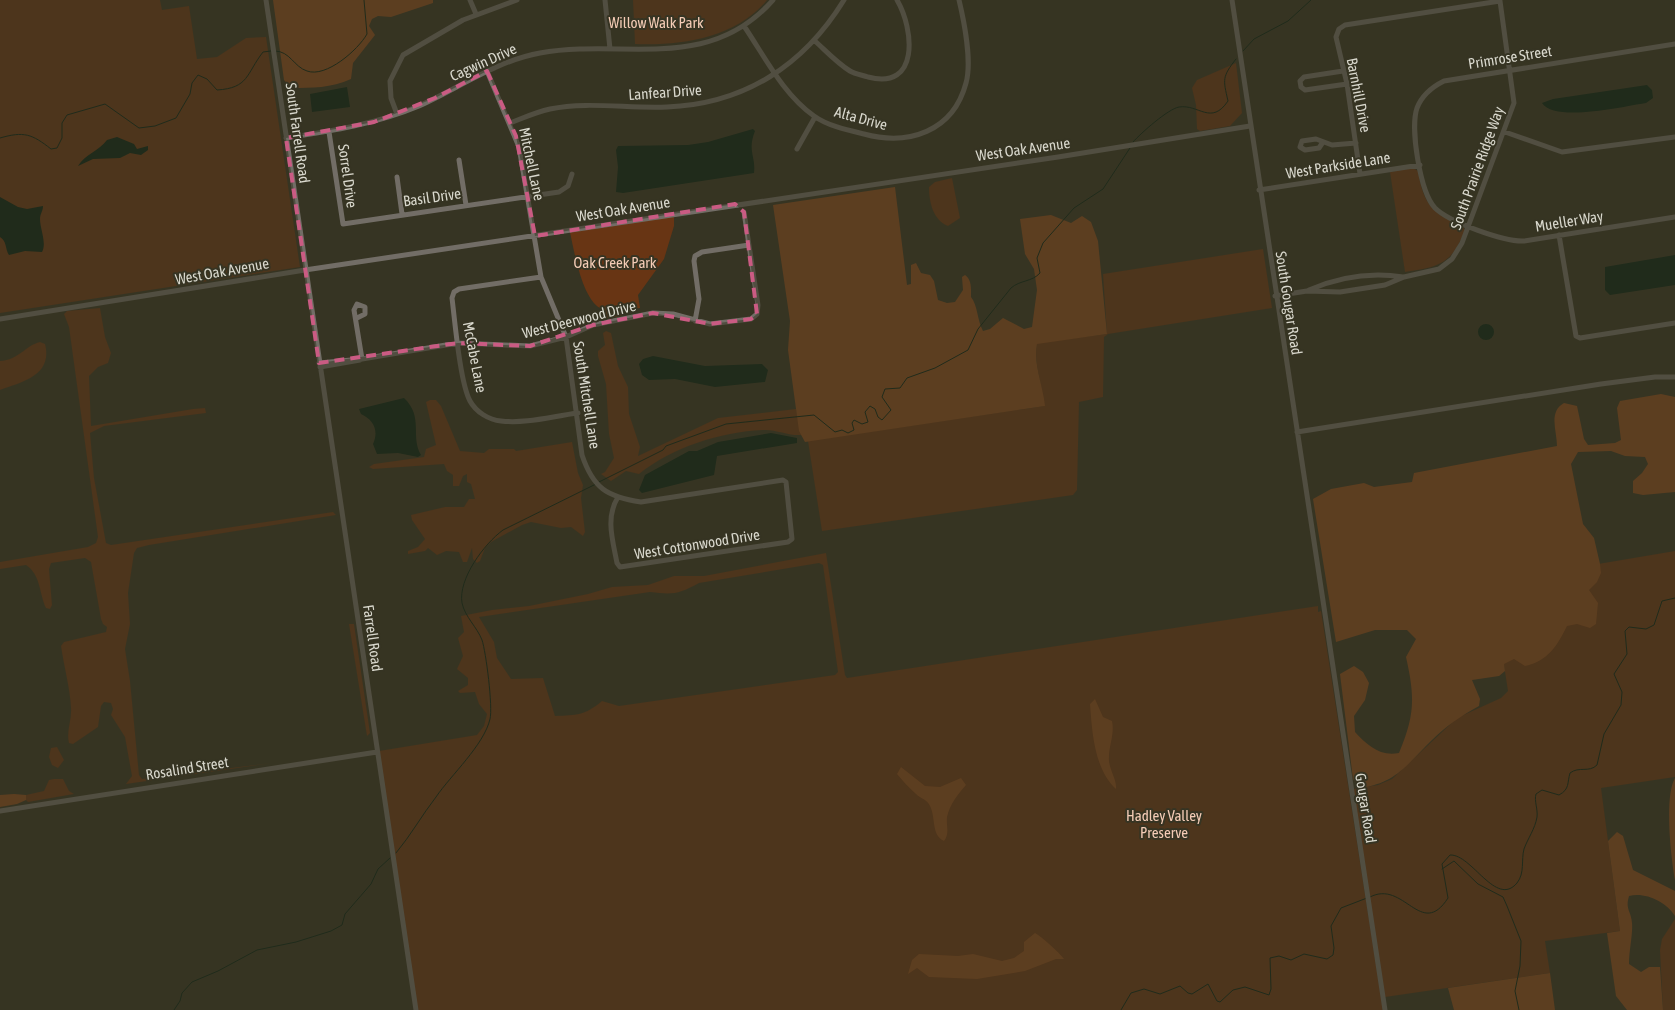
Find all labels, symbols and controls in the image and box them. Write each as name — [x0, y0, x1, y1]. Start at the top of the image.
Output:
park label: Willow Walk Park — [608, 14, 704, 31]
street label: Cagwin Drive — [447, 40, 519, 84]
street label: Primrose Street — [1467, 42, 1553, 72]
street label: Barnhill Drive — [1343, 56, 1375, 134]
street label: Lanfear Drive — [628, 81, 702, 103]
street label: South Farrell Road — [283, 82, 313, 184]
street label: Alta Drive — [833, 103, 889, 133]
street label: South Prairie Ridge Way — [1447, 104, 1507, 232]
street label: Mitchell Lane — [516, 126, 548, 202]
street label: West Oak Avenue — [975, 134, 1071, 164]
street label: Sorrel Drive — [335, 143, 361, 209]
street label: West Parkside Lane — [1285, 148, 1392, 182]
street label: Basil Drive — [402, 185, 462, 209]
street label: West Oak Avenue — [575, 193, 671, 225]
street label: Mueller Way — [1534, 207, 1604, 235]
street label: South Gougar Road — [1272, 250, 1306, 356]
street label: West Oak Avenue — [174, 254, 270, 288]
park label: Oak Creek Park — [574, 254, 657, 271]
street label: West Deerwood Drive — [520, 297, 638, 341]
street label: McCabe Lane — [460, 320, 490, 394]
street label: South Mitchell Lane — [570, 340, 604, 450]
street label: West Cottonwood Drive — [633, 526, 761, 562]
street label: Farrell Road — [360, 604, 386, 672]
street label: Rosalind Street — [144, 753, 230, 783]
street label: Gougar Road — [1352, 772, 1380, 844]
park label: Hadley Valley Preserve — [1126, 807, 1202, 841]

